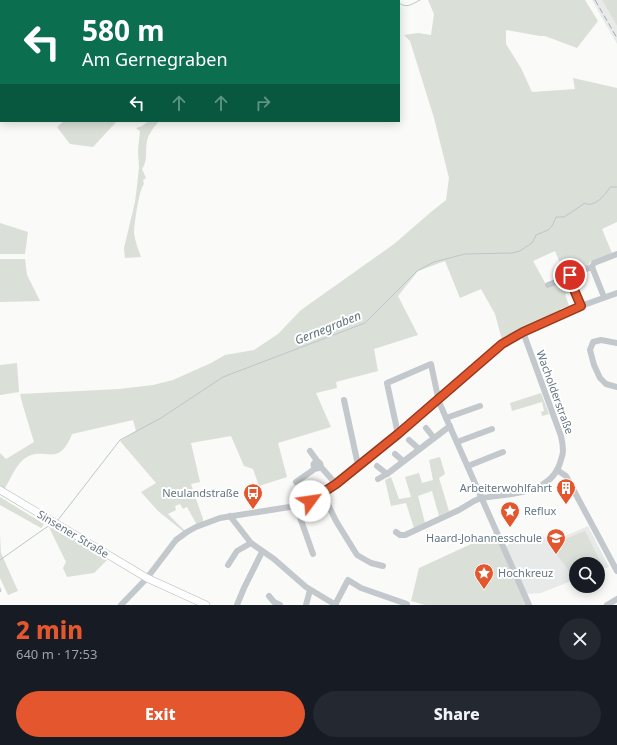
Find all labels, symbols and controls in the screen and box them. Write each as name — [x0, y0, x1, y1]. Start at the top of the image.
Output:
text: 580 m — [82, 11, 165, 49]
icon: left — [16, 16, 68, 68]
text: Am Gernegraben — [82, 47, 228, 71]
icon: left — [126, 92, 148, 114]
icon: ahead — [168, 92, 190, 114]
icon: ahead — [210, 92, 232, 114]
icon: right — [252, 92, 274, 114]
pin — [553, 258, 587, 292]
icon: arrive — [559, 264, 581, 286]
water label: Gernegraben — [292, 307, 364, 349]
street label: Wacholderstraße — [533, 348, 578, 436]
building icon: Arbeiterwohlfahrt — [555, 477, 577, 505]
position arrow — [289, 480, 331, 522]
place label: Arbeiterwohlfahrt — [460, 480, 552, 495]
bus stop icon: Neulandstraße — [242, 482, 264, 510]
place label: Neulandstraße — [162, 485, 239, 500]
place icon: Reflux — [499, 500, 521, 528]
place label: Reflux — [524, 503, 556, 518]
street label: Sinsener Straße — [35, 506, 112, 561]
school or university icon: Haard-Johannesschule — [545, 527, 567, 555]
place label: Haard-Johannesschule — [426, 530, 542, 545]
map controls — [569, 557, 605, 593]
button: search — [569, 557, 605, 593]
place icon: Hochkreuz — [473, 562, 495, 590]
place label: Hochkreuz — [498, 565, 553, 580]
text: 2 min — [16, 613, 83, 646]
button: close — [559, 618, 601, 660]
text: 640 m · 17:53 — [16, 645, 97, 663]
button: Exit — [16, 691, 305, 737]
button: Share — [313, 691, 601, 737]

